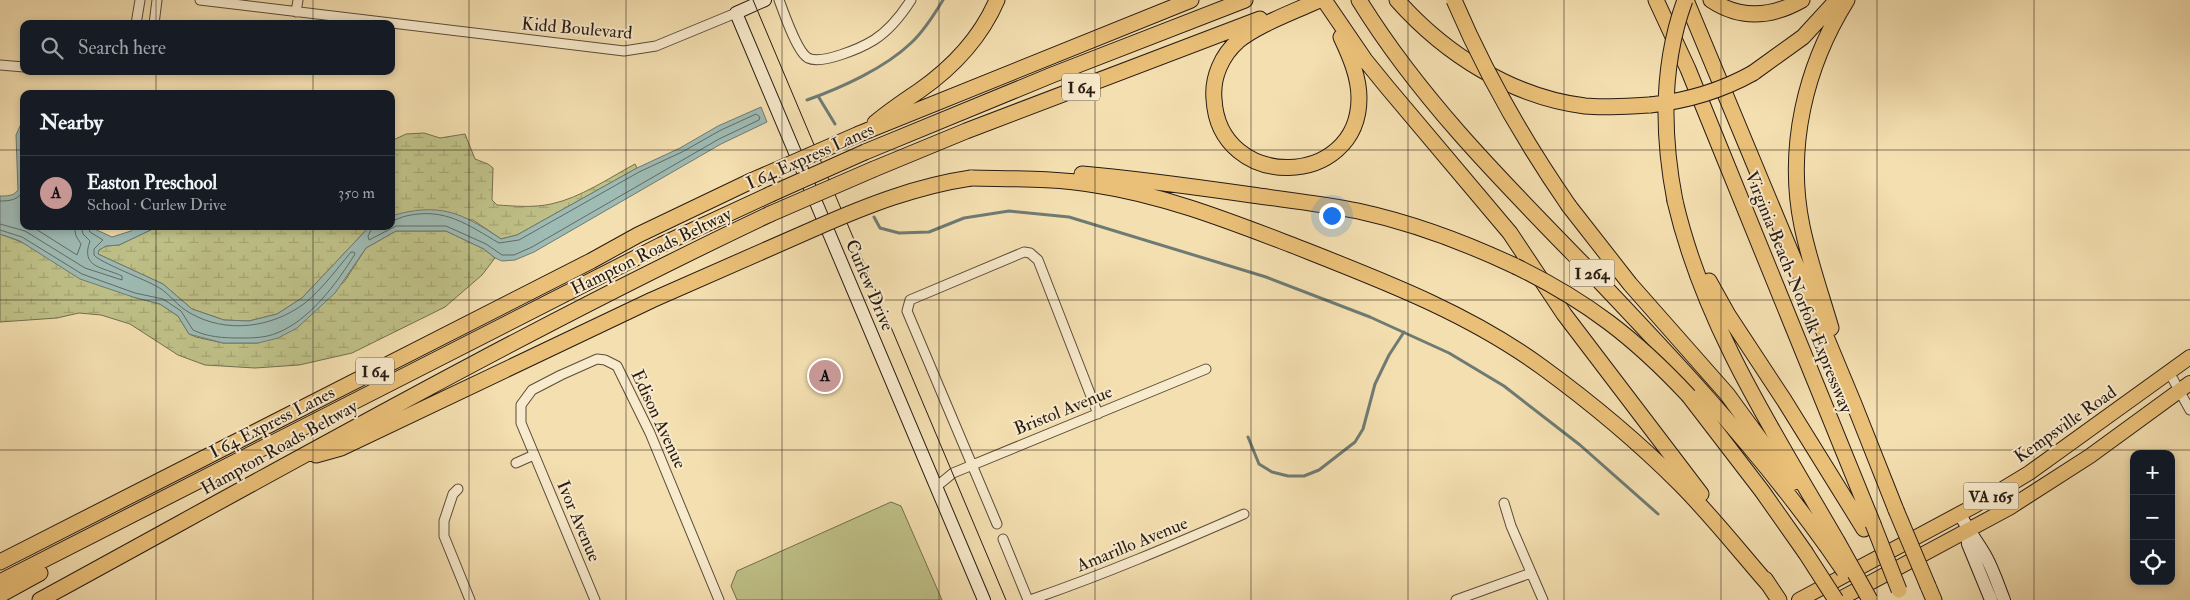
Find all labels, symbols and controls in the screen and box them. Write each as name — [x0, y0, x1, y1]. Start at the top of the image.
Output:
street label: Kidd Boulevard — [521, 12, 633, 45]
search box — [20, 20, 395, 75]
icon: search — [38, 34, 66, 62]
text: Search here — [78, 36, 166, 60]
road number: I 64 — [1062, 74, 1100, 100]
text: Nearby — [40, 109, 103, 136]
street label: I 64 Express Lanes — [743, 118, 878, 195]
street label: Virginia Beach-Norfolk Expressway — [1739, 168, 1858, 418]
text: Easton Preschool — [87, 171, 217, 195]
text: A — [51, 183, 61, 203]
text: 350 m — [338, 183, 375, 203]
text: School · Curlew Drive — [87, 195, 226, 215]
street label: Hampton Roads Beltway — [567, 202, 736, 300]
your location — [1319, 203, 1345, 229]
street label: Curlew Drive — [840, 236, 899, 335]
road number: I 264 — [1570, 260, 1614, 286]
pin: A — [809, 357, 841, 395]
road number: I 64 — [356, 358, 394, 384]
street label: Edison Avenue — [626, 366, 692, 473]
street label: Bristol Avenue — [1011, 380, 1116, 441]
street label: I 64 Express Lanes — [206, 381, 339, 464]
street label: Kempsville Road — [2010, 381, 2121, 468]
street label: Hampton Roads Beltway — [197, 394, 363, 500]
map controls — [2130, 450, 2175, 585]
button: + — [2130, 450, 2175, 495]
street label: Ivor Avenue — [551, 477, 606, 566]
road number: VA 165 — [1964, 482, 2018, 510]
button: − — [2130, 495, 2175, 540]
street label: Amarillo Avenue — [1072, 512, 1192, 578]
button: locate — [2130, 540, 2175, 585]

